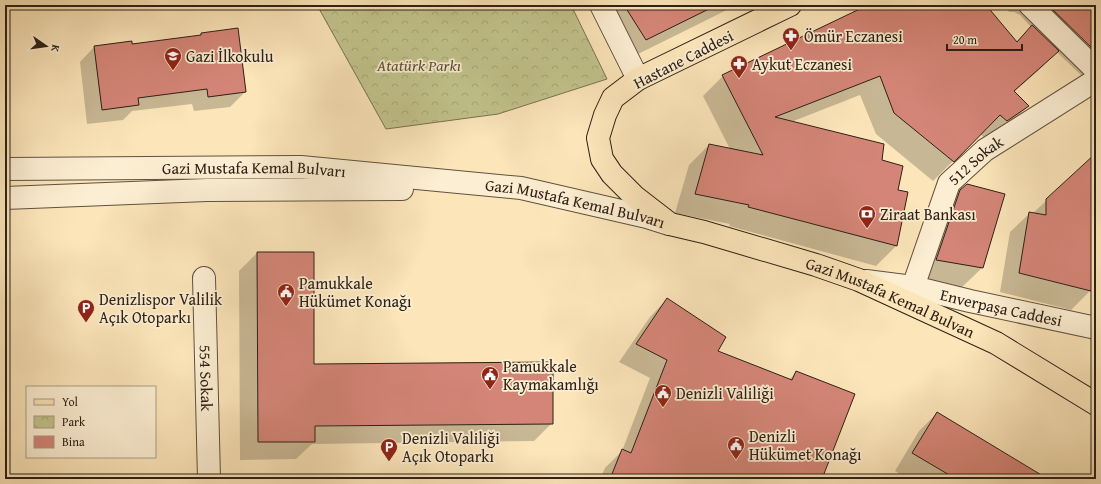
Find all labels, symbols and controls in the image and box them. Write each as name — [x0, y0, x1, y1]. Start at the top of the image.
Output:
street label: Hastane Caddesi — [629, 23, 738, 95]
place label: Ömür Eczanesi — [804, 24, 903, 48]
north arrow — [26, 26, 66, 66]
pharmacy icon: Ömür Eczanesi — [781, 26, 801, 51]
scale bar — [947, 26, 1022, 52]
text: 20 m — [953, 31, 977, 48]
text: K — [47, 43, 64, 53]
place label: Gazi İlkokulu — [186, 44, 274, 68]
school or university icon: Gazi İlkokulu — [163, 46, 183, 71]
place label: Aykut Eczanesi — [752, 52, 852, 76]
park label: Atatürk Parkı — [376, 53, 461, 77]
pharmacy icon: Aykut Eczanesi — [729, 54, 749, 79]
street label: 512 Sokak — [942, 129, 1008, 191]
street label: Gazi Mustafa Kemal Bulvarı — [162, 155, 347, 183]
street label: Gazi Mustafa Kemal Bulvarı — [484, 173, 669, 234]
place label: Ziraat Bankası — [880, 202, 976, 226]
bank icon: Ziraat Bankası — [857, 204, 877, 229]
street label: Gazi Mustafa Kemal Bulvan — [803, 251, 979, 344]
place label: Pamukkale Hükümet Konağı — [299, 271, 412, 313]
public building icon: Pamukkale Hükümet Konağı — [276, 282, 296, 307]
street label: Enverpaşa Caddesi — [938, 282, 1065, 333]
place label: Denizlispor Valilik Açık Otoparkı — [99, 287, 223, 329]
parking icon: Denizlispor Valilik Açık Otoparkı — [76, 298, 96, 323]
street label: 554 Sokak — [194, 344, 219, 412]
place label: Pamukkale Kaymakamlığı — [503, 354, 599, 396]
public building icon: Pamukkale Kaymakamlığı — [480, 365, 500, 390]
place label: Denizli Valiliği — [676, 381, 774, 405]
public building icon: Denizli Valiliği — [653, 383, 673, 408]
legend — [26, 386, 156, 458]
text: Yol — [62, 393, 79, 410]
text: Park — [62, 413, 86, 430]
place label: Denizli Hükümet Konağı — [749, 424, 862, 466]
place label: Denizli Valiliği Açık Otoparkı — [402, 426, 500, 468]
text: Bina — [62, 433, 85, 450]
public building icon: Denizli Hükümet Konağı — [726, 435, 746, 460]
parking icon: Denizli Valiliği Açık Otoparkı — [379, 437, 399, 462]

